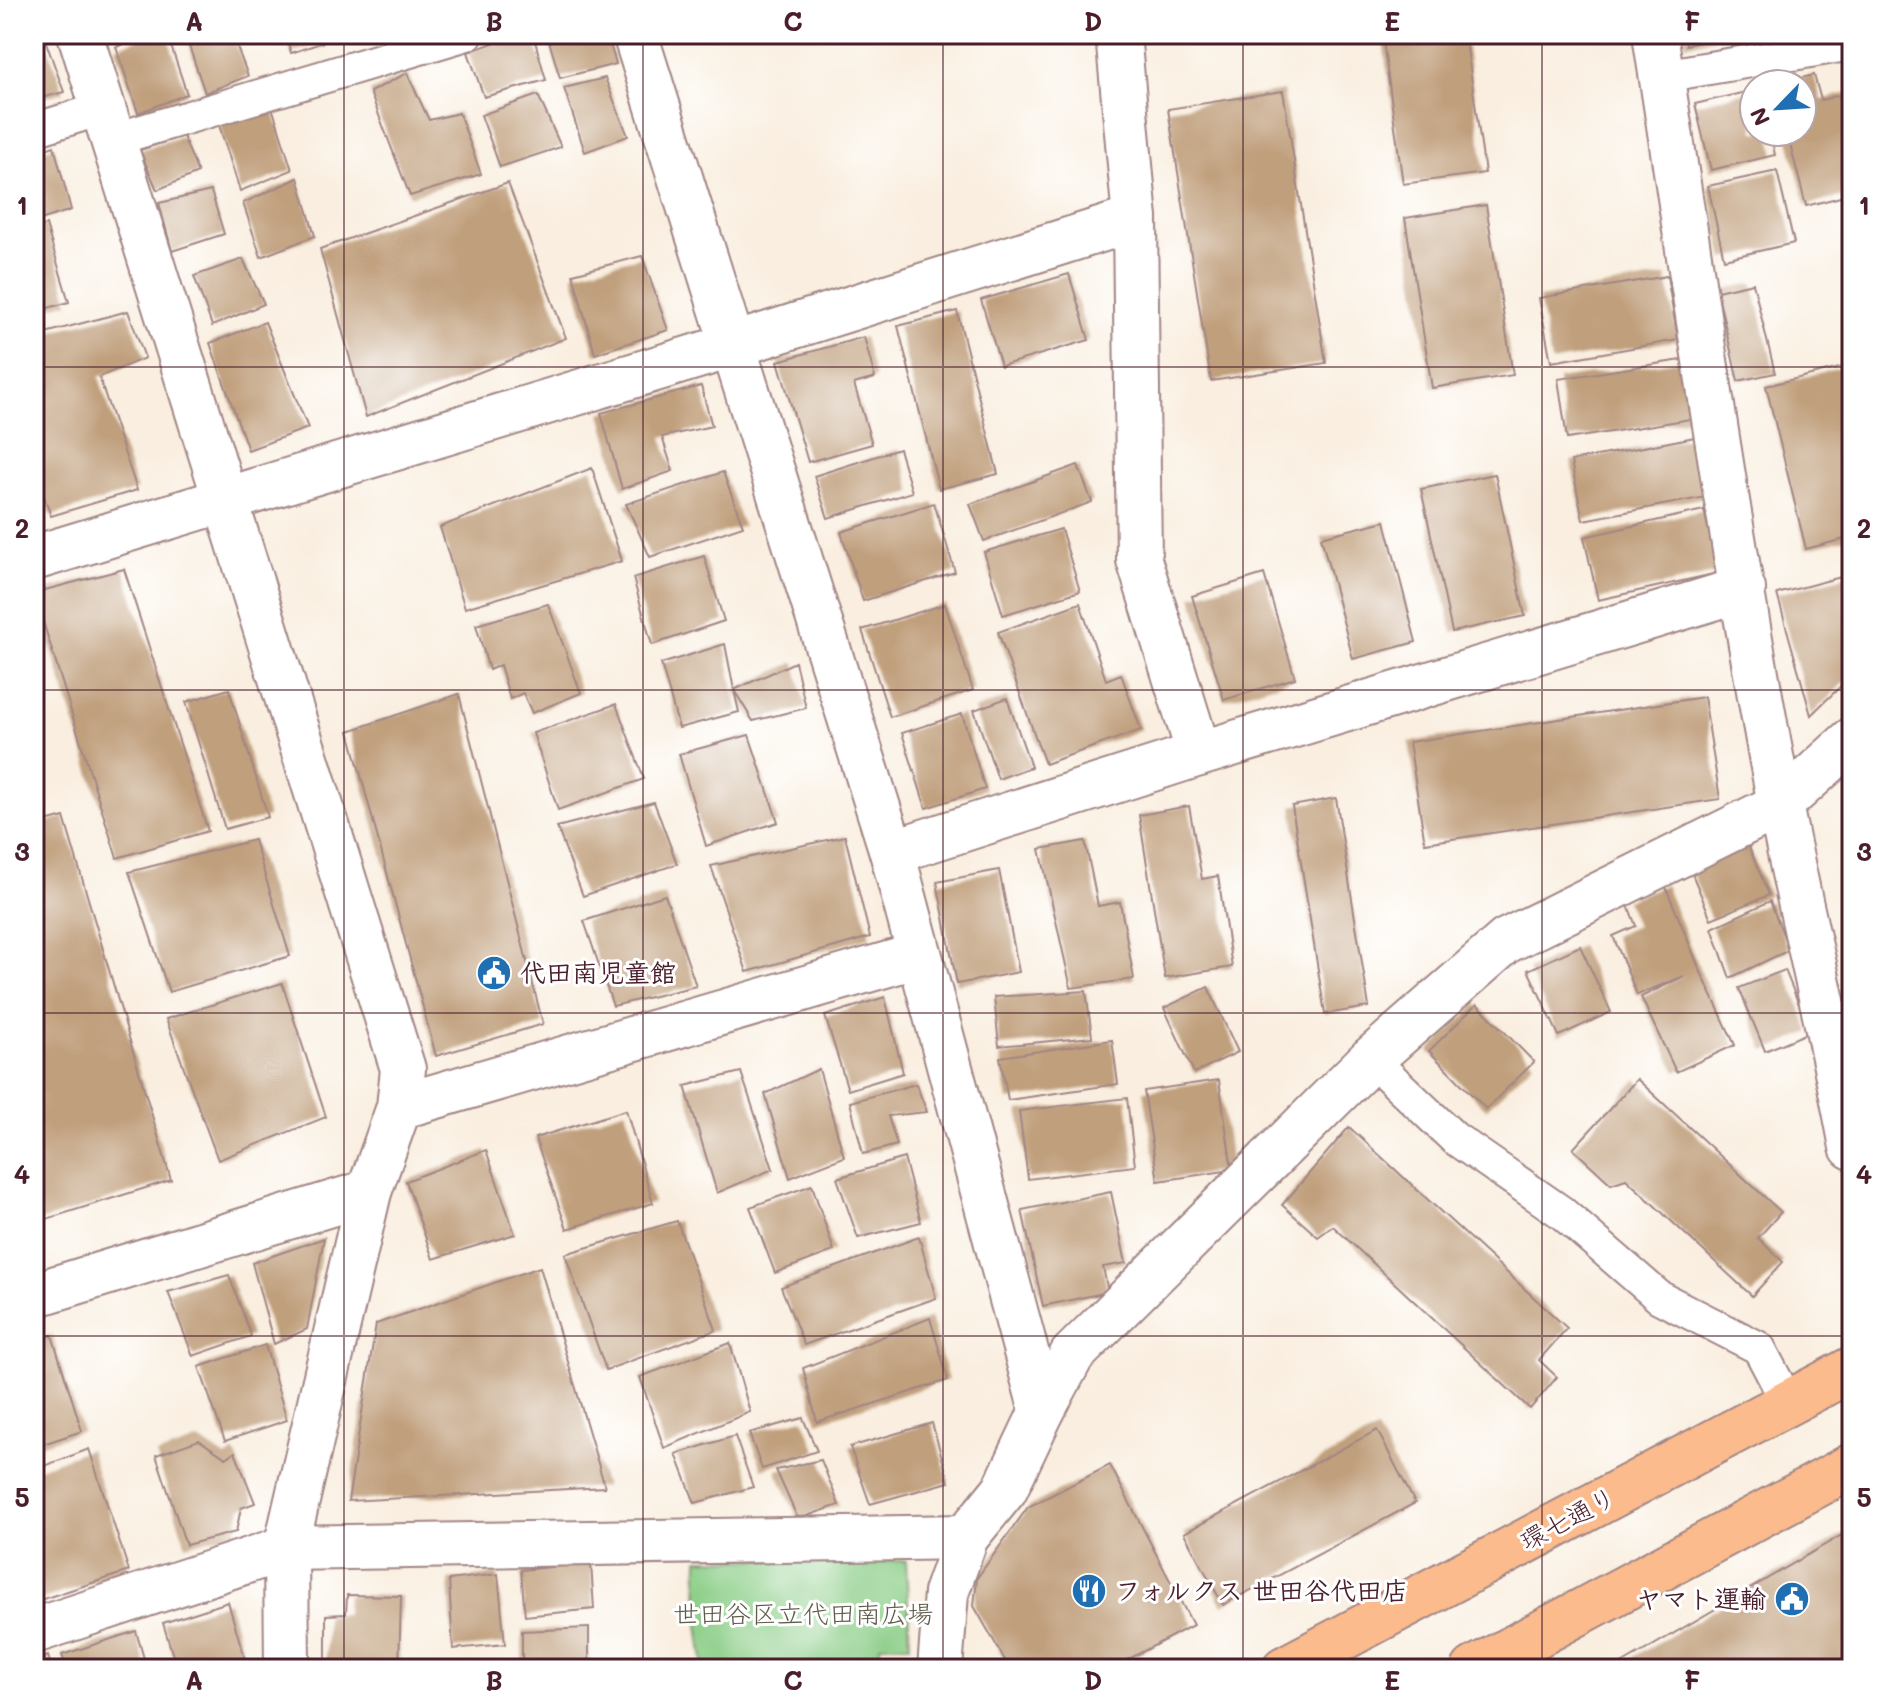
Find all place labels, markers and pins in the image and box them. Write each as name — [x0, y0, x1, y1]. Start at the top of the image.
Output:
public building icon: 代田南児童館 — [475, 954, 513, 992]
place label: 代田南児童館 — [520, 955, 676, 989]
restaurant icon: フォルクス 世田谷代田店 — [1070, 1572, 1108, 1610]
place label: フォルクス 世田谷代田店 — [1115, 1573, 1408, 1607]
public building icon: ヤマト運輸 — [1773, 1580, 1811, 1618]
place label: ヤマト運輸 — [1636, 1581, 1766, 1615]

